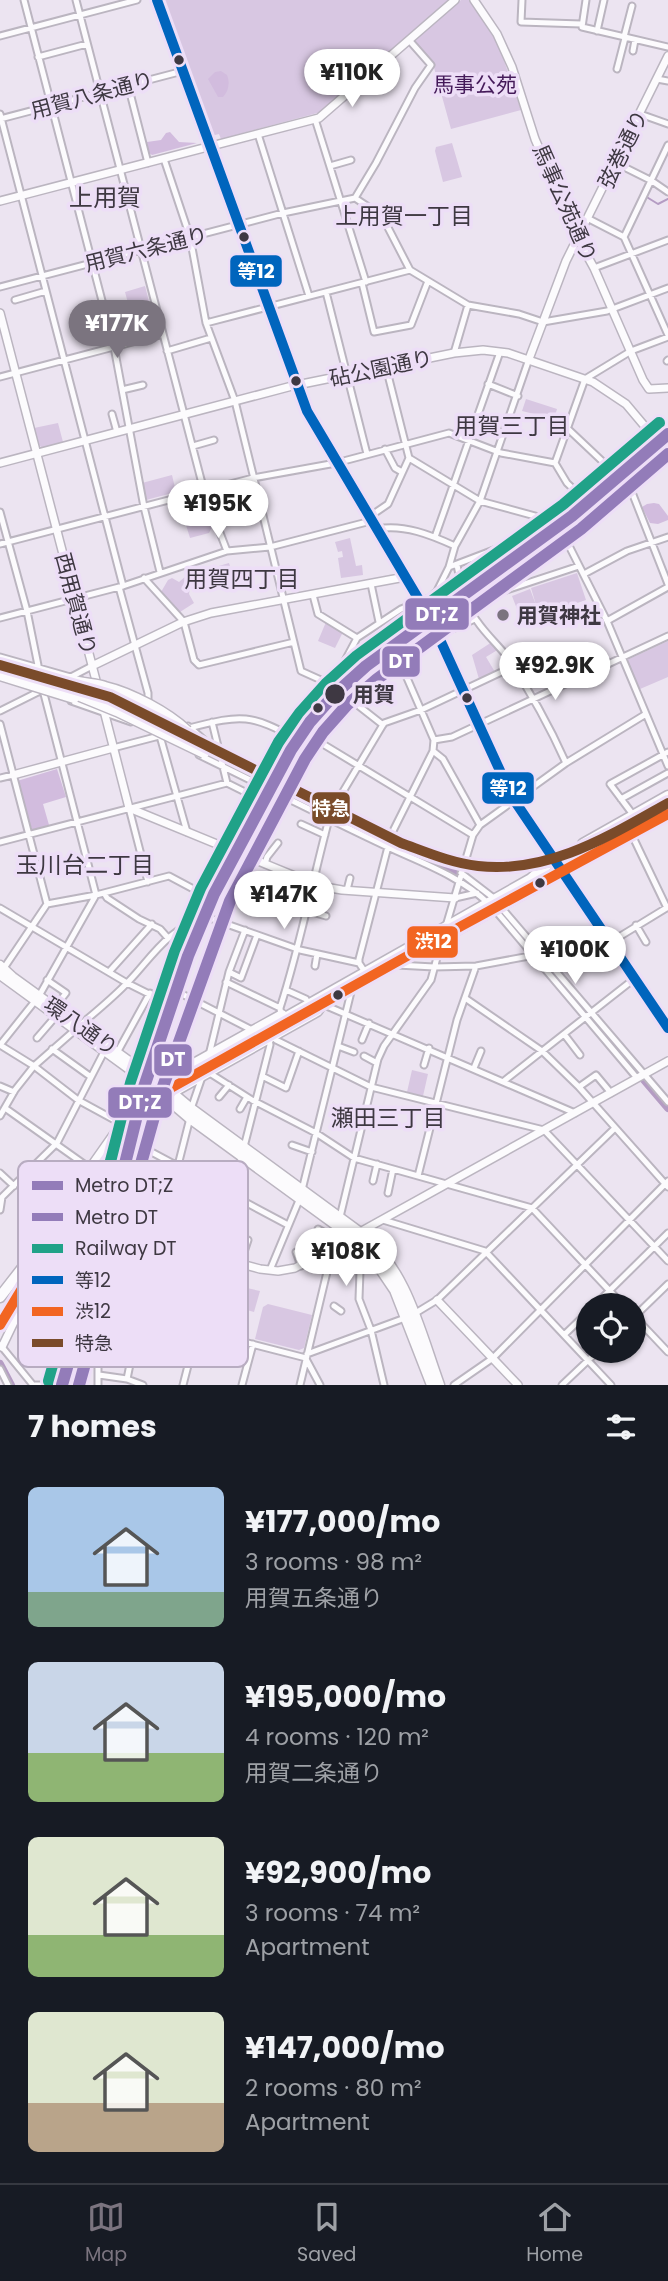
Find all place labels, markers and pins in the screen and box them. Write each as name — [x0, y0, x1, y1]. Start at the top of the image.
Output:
pin: ¥110K — [303, 50, 401, 109]
unlabelled marker — [172, 53, 186, 67]
unlabelled marker — [237, 230, 251, 244]
pin: ¥177K — [68, 300, 166, 360]
unlabelled marker — [289, 374, 303, 388]
pin: ¥195K — [169, 480, 267, 540]
place label: 用賀神社 — [517, 601, 601, 630]
marker: 用賀神社 — [495, 607, 511, 623]
pin: ¥92.9K — [498, 642, 612, 702]
place label: 用賀 — [353, 680, 395, 709]
marker: 用賀 — [323, 682, 347, 706]
unlabelled marker — [460, 691, 474, 705]
unlabelled marker — [311, 701, 325, 715]
pin: ¥147K — [235, 872, 333, 931]
unlabelled marker — [533, 876, 547, 890]
pin: ¥100K — [526, 926, 624, 986]
unlabelled marker — [331, 988, 345, 1002]
pin: ¥108K — [297, 1228, 395, 1288]

